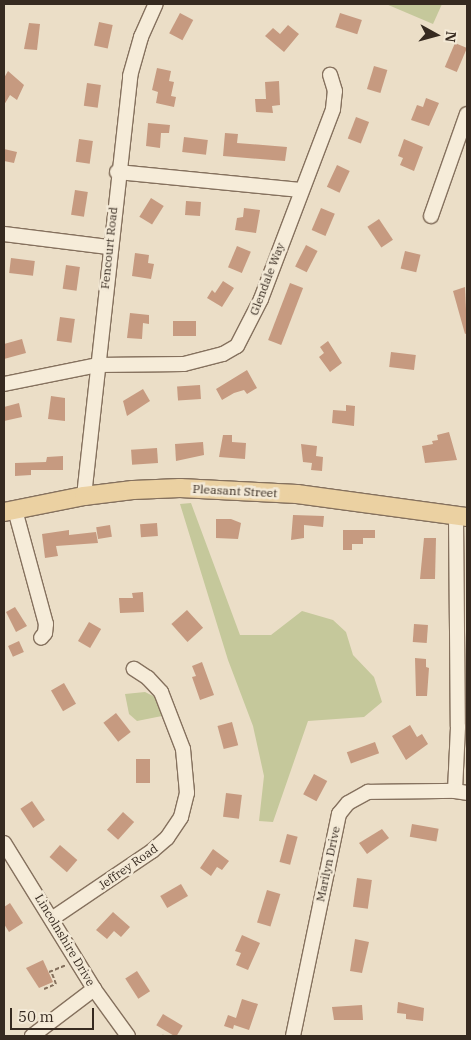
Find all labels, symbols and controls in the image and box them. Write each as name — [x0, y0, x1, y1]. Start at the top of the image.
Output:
north arrow — [411, 10, 461, 60]
text: N — [441, 30, 460, 43]
street label: Fencourt Road — [98, 206, 120, 290]
street label: Glendale Way — [247, 241, 287, 317]
street label: Pleasant Street — [192, 482, 278, 500]
street label: Marilyn Drive — [313, 825, 343, 903]
street label: Jeffrey Road — [95, 841, 161, 893]
street label: Lincolnshire Drive — [32, 891, 98, 989]
scale bar — [12, 998, 96, 1030]
text: 50 m — [18, 1007, 54, 1026]

